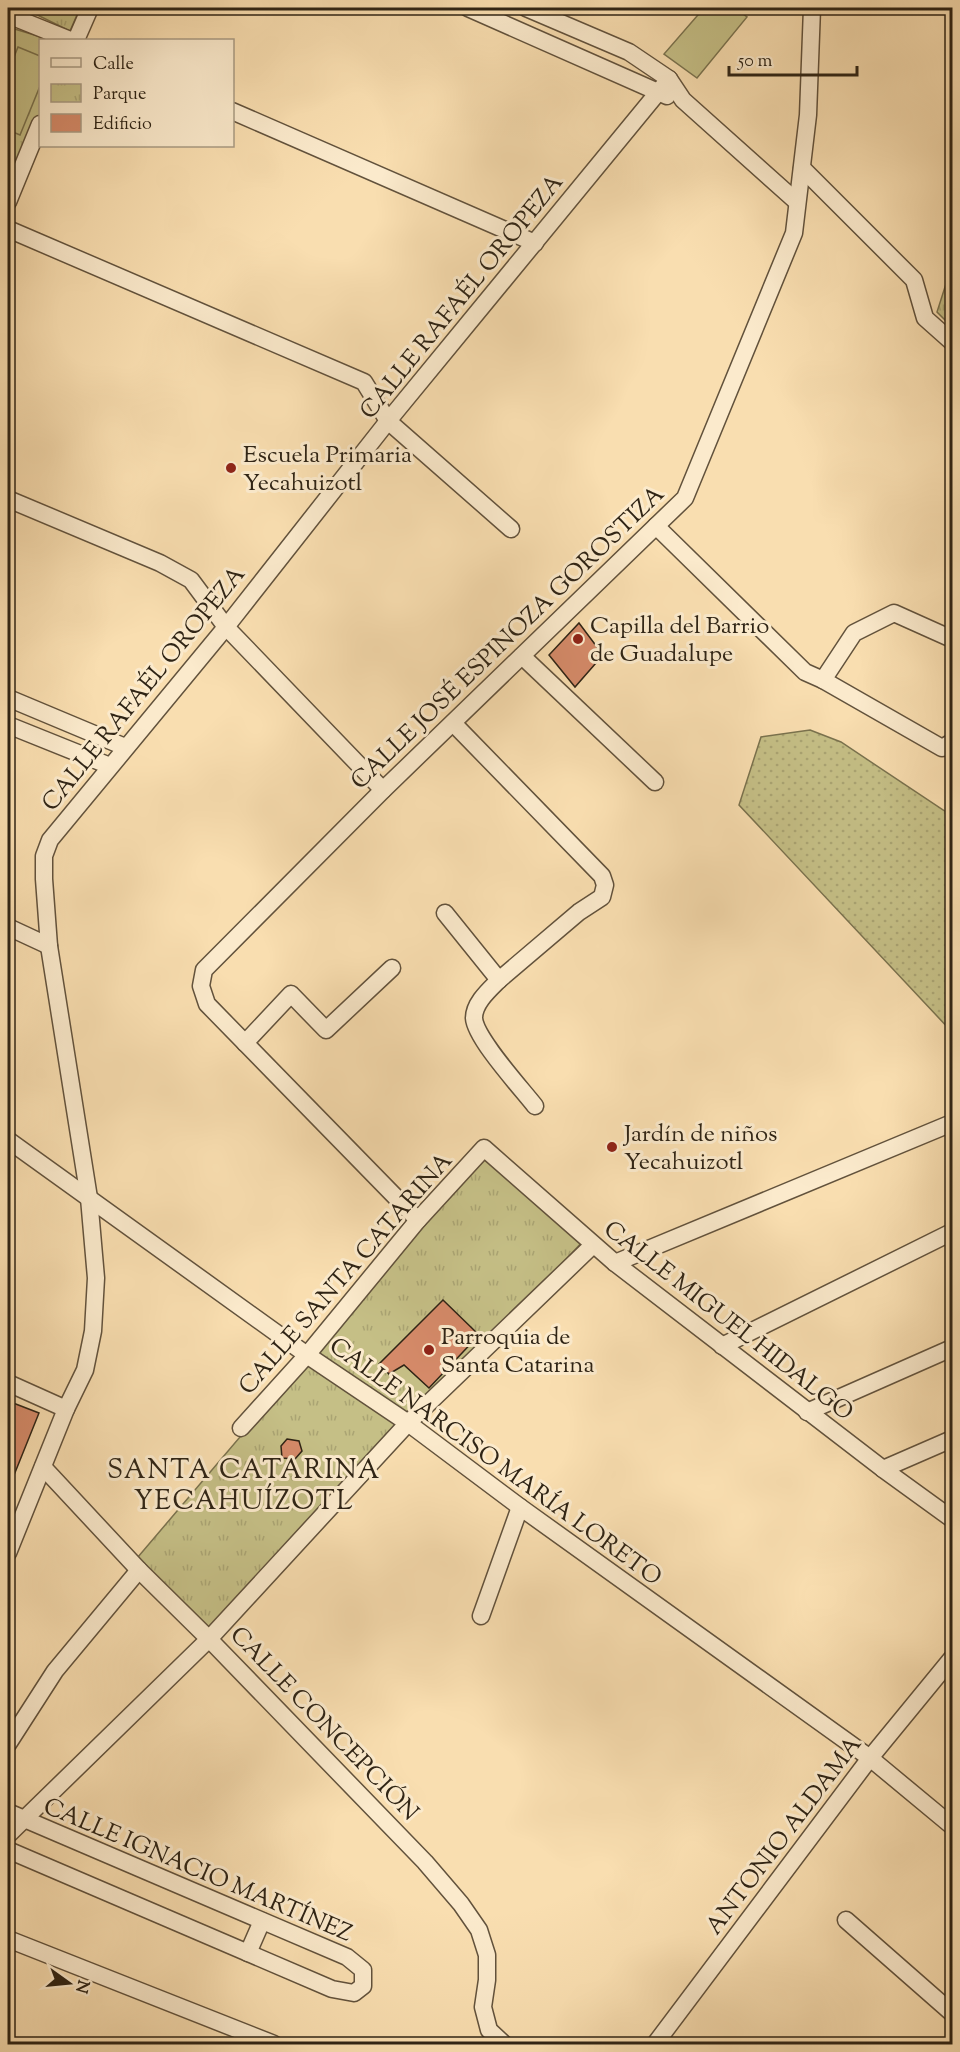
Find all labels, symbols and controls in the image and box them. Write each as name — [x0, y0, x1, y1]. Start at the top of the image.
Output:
legend — [39, 39, 234, 147]
scale bar — [729, 39, 856, 77]
text: 50 m — [737, 49, 773, 75]
text: Calle — [93, 52, 134, 78]
text: Parque — [93, 82, 146, 108]
text: Edificio — [93, 112, 152, 138]
street label: CALLE RAFAÉL OROPEZA — [353, 167, 573, 427]
place label: Escuela Primaria Yecahuizotl — [243, 439, 412, 501]
marker: Escuela Primaria Yecahuizotl — [224, 461, 238, 475]
street label: CALLE JOSÉ ESPINOZA GOROSTIZA — [344, 478, 673, 798]
street label: CALLE RAFAÉL OROPEZA — [35, 559, 255, 819]
place label: Capilla del Barrio de Guadalupe — [590, 610, 769, 672]
marker: Capilla del Barrio de Guadalupe — [571, 632, 585, 646]
place label: Jardín de niños Yecahuizotl — [622, 1118, 777, 1180]
marker: Jardín de niños Yecahuizotl — [605, 1140, 619, 1154]
street label: CALLE SANTA CATARINA — [232, 1145, 462, 1403]
street label: CALLE MIGUEL HIDALGO — [596, 1213, 860, 1430]
place label: Parroquia de Santa Catarina — [441, 1321, 595, 1383]
street label: CALLE NARCISO MARÍA LORETO — [322, 1330, 668, 1595]
marker: Parroquia de Santa Catarina — [422, 1343, 436, 1357]
district label: SANTA CATARINA YECAHUÍZOTL — [107, 1452, 381, 1522]
street label: CALLE CONCEPCIÓN — [221, 1619, 426, 1829]
street label: ANTONIO ALDAMA — [698, 1729, 871, 1943]
street label: CALLE IGNACIO MARTÍNEZ — [38, 1790, 357, 1952]
north arrow — [39, 1953, 99, 2013]
text: N — [68, 1977, 94, 1996]

